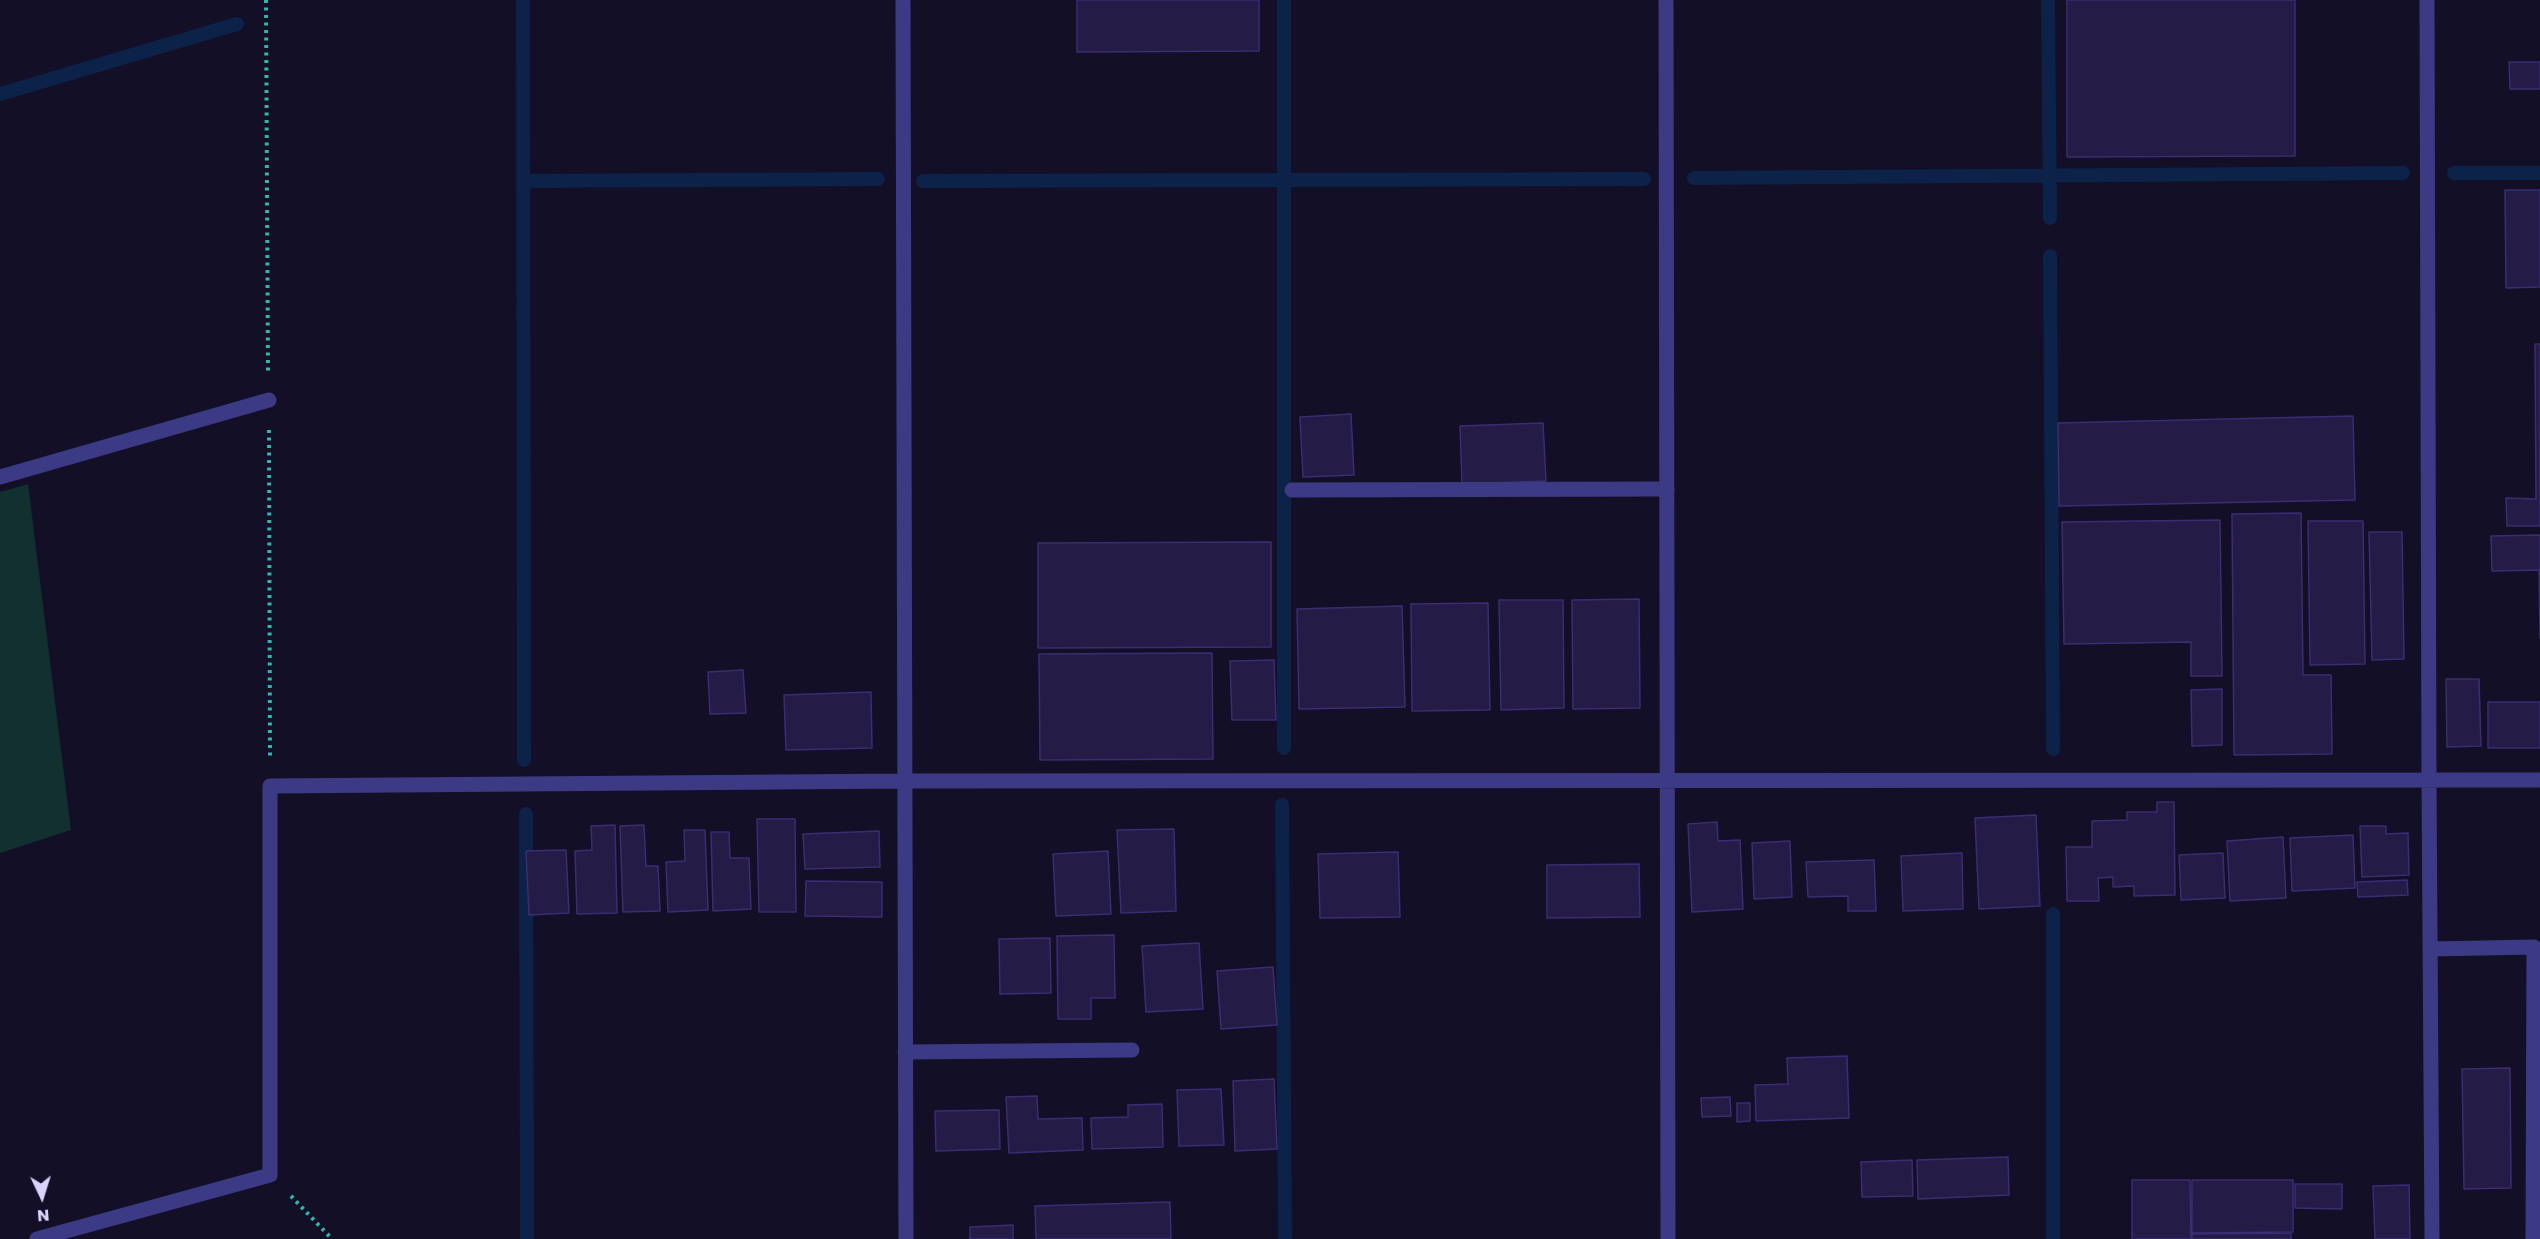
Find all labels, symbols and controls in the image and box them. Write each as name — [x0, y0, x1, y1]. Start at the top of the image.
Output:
north arrow — [12, 1167, 72, 1227]
text: N — [36, 1204, 50, 1227]

